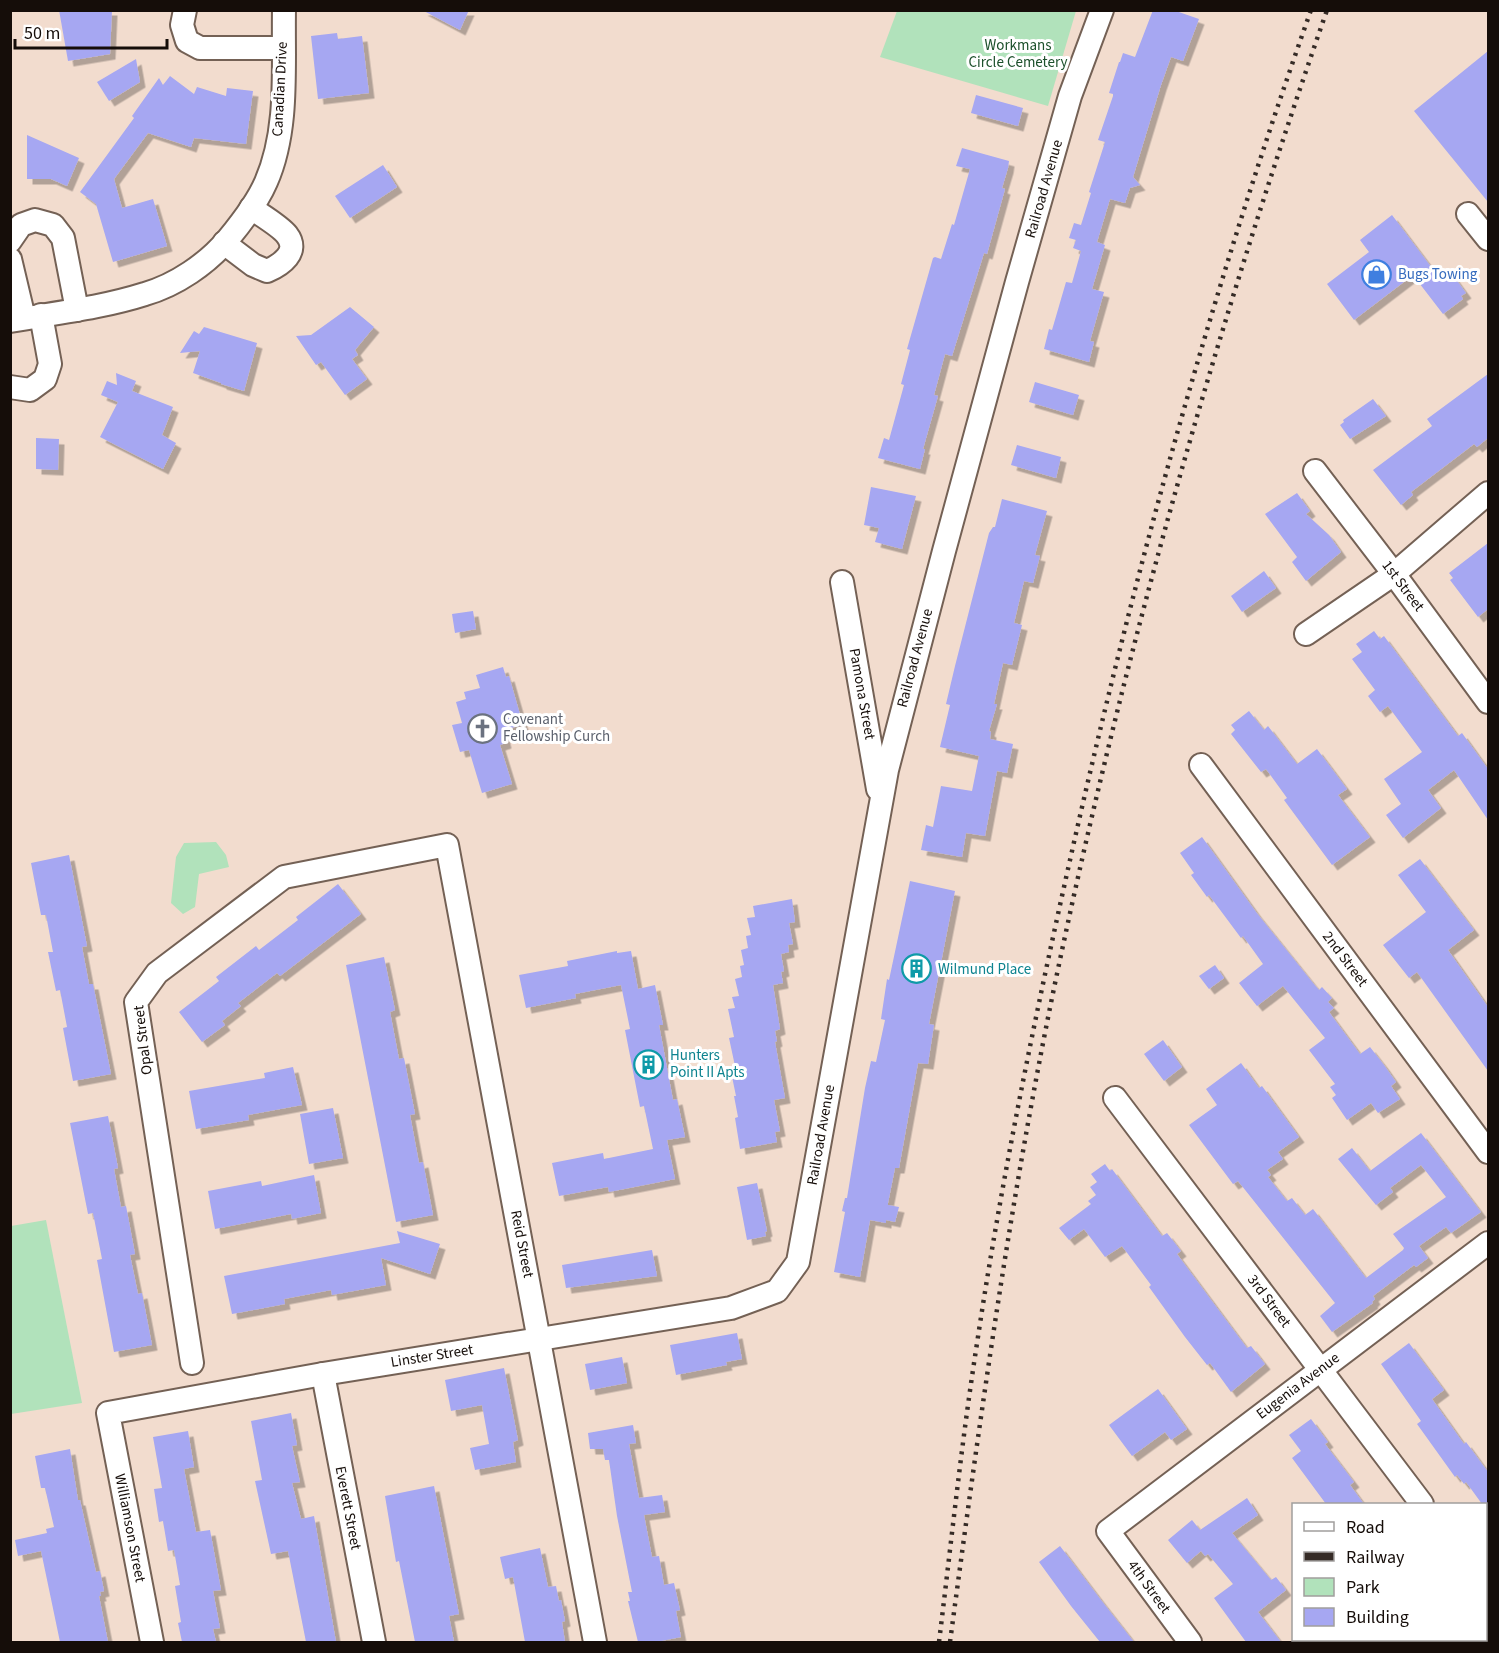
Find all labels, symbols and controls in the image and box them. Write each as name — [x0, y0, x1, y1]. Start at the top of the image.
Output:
scale bar — [15, 12, 166, 50]
text: 50 m — [24, 21, 60, 46]
park label: Workmans Circle Cemetery — [968, 35, 1068, 73]
street label: Canadian Drive — [267, 41, 293, 137]
street label: Railroad Avenue — [1020, 137, 1068, 241]
shop icon: Bugs Towing — [1361, 258, 1393, 290]
place label: Bugs Towing — [1398, 264, 1478, 285]
street label: 1st Street — [1377, 556, 1429, 616]
street label: Railroad Avenue — [892, 606, 938, 710]
street label: Pamona Street — [844, 647, 880, 741]
place label: Covenant Fellowship Curch — [503, 709, 610, 747]
church icon: Covenant Fellowship Curch — [466, 712, 498, 744]
street label: 2nd Street — [1317, 927, 1373, 991]
building icon: Wilmund Place — [901, 953, 933, 985]
place label: Wilmund Place — [938, 959, 1031, 980]
street label: Opal Street — [128, 1004, 158, 1076]
place label: Hunters Point II Apts — [670, 1045, 745, 1083]
building icon: Hunters Point II Apts — [633, 1048, 665, 1080]
street label: Railroad Avenue — [802, 1083, 840, 1187]
street label: Reid Street — [505, 1208, 539, 1280]
street label: 3rd Street — [1242, 1270, 1296, 1332]
street label: Linster Street — [389, 1339, 475, 1373]
street label: Eugenia Avenue — [1252, 1348, 1344, 1424]
street label: Everett Street — [330, 1464, 366, 1552]
street label: Williamson Street — [109, 1472, 151, 1584]
legend — [1292, 1503, 1487, 1641]
text: Road — [1346, 1515, 1385, 1540]
text: Railway — [1346, 1545, 1405, 1570]
street label: 4th Street — [1122, 1556, 1176, 1618]
text: Park — [1346, 1575, 1380, 1600]
text: Building — [1346, 1605, 1409, 1630]

